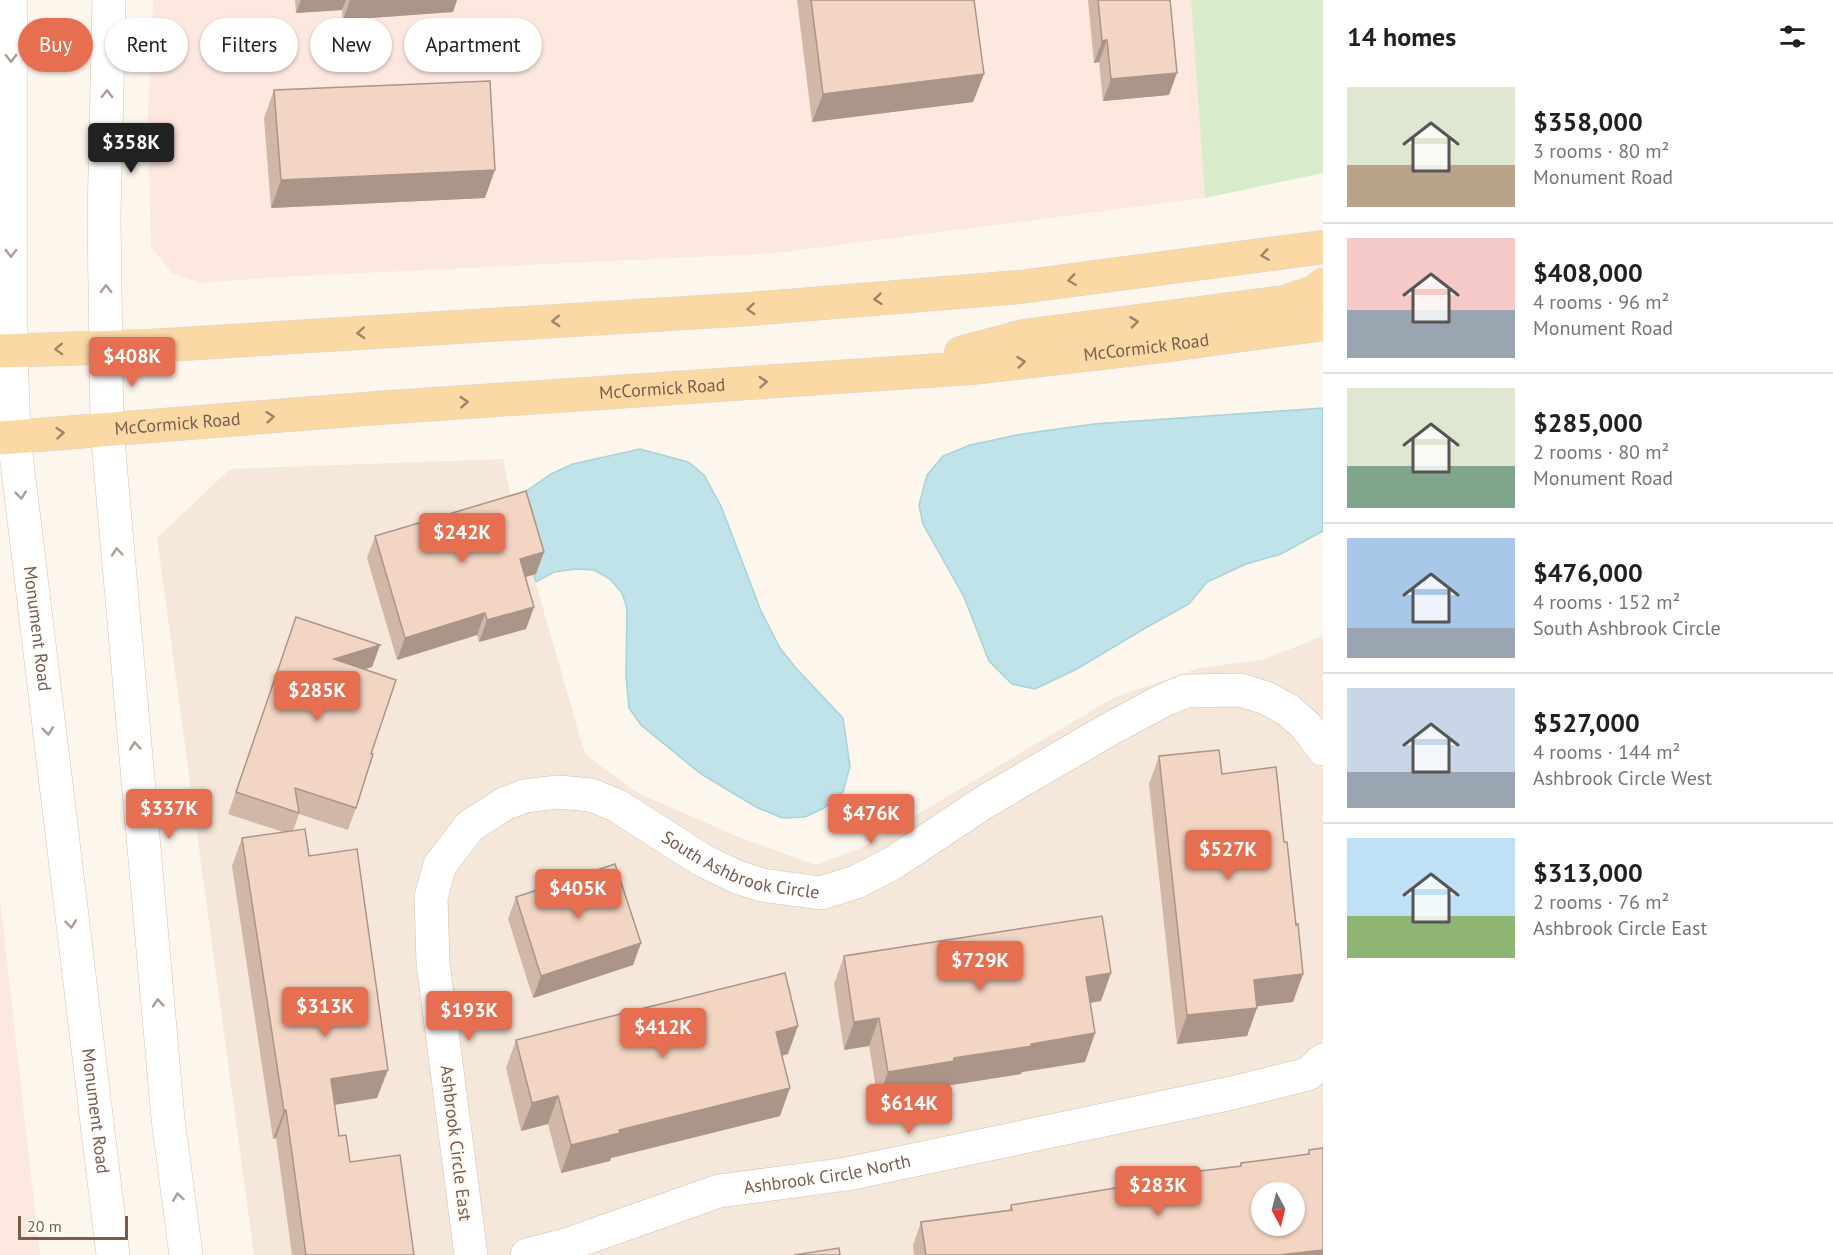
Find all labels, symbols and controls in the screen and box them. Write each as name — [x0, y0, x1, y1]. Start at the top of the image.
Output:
chip: Buy — [18, 18, 93, 72]
chip: Rent — [105, 18, 188, 72]
chip: Filters — [200, 18, 298, 72]
chip: New — [310, 18, 392, 72]
chip: Apartment — [404, 18, 542, 72]
text: 14 homes — [1347, 20, 1456, 53]
icon: filters — [1776, 20, 1809, 53]
one-way arrow — [5, 54, 17, 63]
one-way arrow — [101, 89, 113, 98]
text: $358,000 — [1533, 105, 1643, 138]
icon: home — [1395, 111, 1467, 183]
pin: $358K — [89, 123, 173, 174]
text: $358K — [102, 129, 160, 155]
text: 3 rooms · 80 m² — [1533, 138, 1669, 164]
text: Monument Road — [1533, 164, 1673, 190]
one-way arrow — [1260, 248, 1270, 260]
one-way arrow — [5, 249, 17, 258]
text: $408,000 — [1533, 256, 1643, 289]
icon: home — [1395, 262, 1467, 334]
one-way arrow — [1067, 274, 1076, 286]
one-way arrow — [100, 284, 112, 293]
text: 4 rooms · 96 m² — [1533, 289, 1669, 315]
one-way arrow — [873, 292, 882, 305]
one-way arrow — [746, 302, 755, 315]
one-way arrow — [551, 314, 561, 327]
text: Monument Road — [1533, 315, 1673, 341]
one-way arrow — [1129, 316, 1139, 328]
one-way arrow — [357, 326, 366, 339]
street label: McCormick Road — [1082, 328, 1210, 366]
pin: $408K — [90, 337, 174, 388]
one-way arrow — [54, 342, 63, 355]
text: $408K — [103, 343, 161, 369]
one-way arrow — [1016, 357, 1025, 369]
street label: McCormick Road — [598, 373, 726, 404]
one-way arrow — [759, 376, 768, 389]
one-way arrow — [459, 396, 469, 409]
text: $285,000 — [1533, 406, 1643, 439]
street label: McCormick Road — [113, 407, 241, 440]
one-way arrow — [265, 410, 274, 423]
icon: home — [1395, 412, 1467, 484]
one-way arrow — [56, 427, 65, 440]
text: 2 rooms · 80 m² — [1533, 439, 1669, 465]
text: Monument Road — [1533, 465, 1673, 491]
one-way arrow — [14, 491, 26, 500]
pin: $242K — [420, 513, 504, 564]
text: $242K — [433, 519, 491, 545]
one-way arrow — [111, 547, 124, 557]
text: $476,000 — [1533, 556, 1643, 589]
icon: home — [1395, 562, 1467, 634]
street label: Monument Road — [19, 564, 57, 693]
text: 4 rooms · 152 m² — [1533, 589, 1680, 615]
text: South Ashbrook Circle — [1533, 615, 1721, 641]
pin: $285K — [275, 671, 359, 722]
text: $285K — [288, 677, 346, 703]
text: $527,000 — [1533, 706, 1640, 739]
icon: home — [1395, 712, 1467, 784]
one-way arrow — [41, 726, 54, 735]
text: 4 rooms · 144 m² — [1533, 739, 1680, 765]
one-way arrow — [129, 742, 142, 751]
text: Ashbrook Circle West — [1533, 765, 1712, 791]
pin: $337K — [127, 789, 211, 840]
pin: $476K — [829, 794, 913, 845]
text: $337K — [140, 795, 198, 821]
text: $476K — [842, 800, 900, 826]
street label: South Ashbrook Circle — [658, 825, 821, 904]
pin: $527K — [1186, 830, 1270, 881]
text: $527K — [1199, 836, 1257, 862]
text: $313,000 — [1533, 856, 1643, 889]
icon: home — [1395, 862, 1467, 934]
pin: $405K — [536, 869, 620, 920]
text: $405K — [549, 875, 607, 901]
text: 2 rooms · 76 m² — [1533, 889, 1669, 915]
text: Ashbrook Circle East — [1533, 915, 1707, 941]
one-way arrow — [65, 920, 77, 929]
pin: $729K — [938, 941, 1022, 992]
text: $729K — [951, 947, 1009, 973]
pin: $313K — [283, 987, 367, 1038]
pin: $193K — [427, 991, 511, 1042]
text: $313K — [296, 993, 354, 1019]
text: $193K — [440, 997, 498, 1023]
one-way arrow — [152, 999, 165, 1008]
pin: $412K — [621, 1008, 705, 1059]
text: $412K — [634, 1014, 692, 1040]
street label: Monument Road — [77, 1047, 115, 1175]
street label: Ashbrook Circle East — [436, 1064, 477, 1222]
pin: $614K — [867, 1084, 951, 1135]
text: $614K — [880, 1090, 938, 1116]
street label: Ashbrook Circle North — [742, 1149, 913, 1199]
pin: $283K — [1116, 1166, 1200, 1217]
text: $283K — [1129, 1172, 1187, 1198]
north arrow — [1251, 1182, 1305, 1236]
map controls — [1251, 1182, 1305, 1236]
one-way arrow — [173, 1192, 185, 1202]
scale bar — [18, 1213, 128, 1240]
text: 20 m — [27, 1216, 62, 1236]

